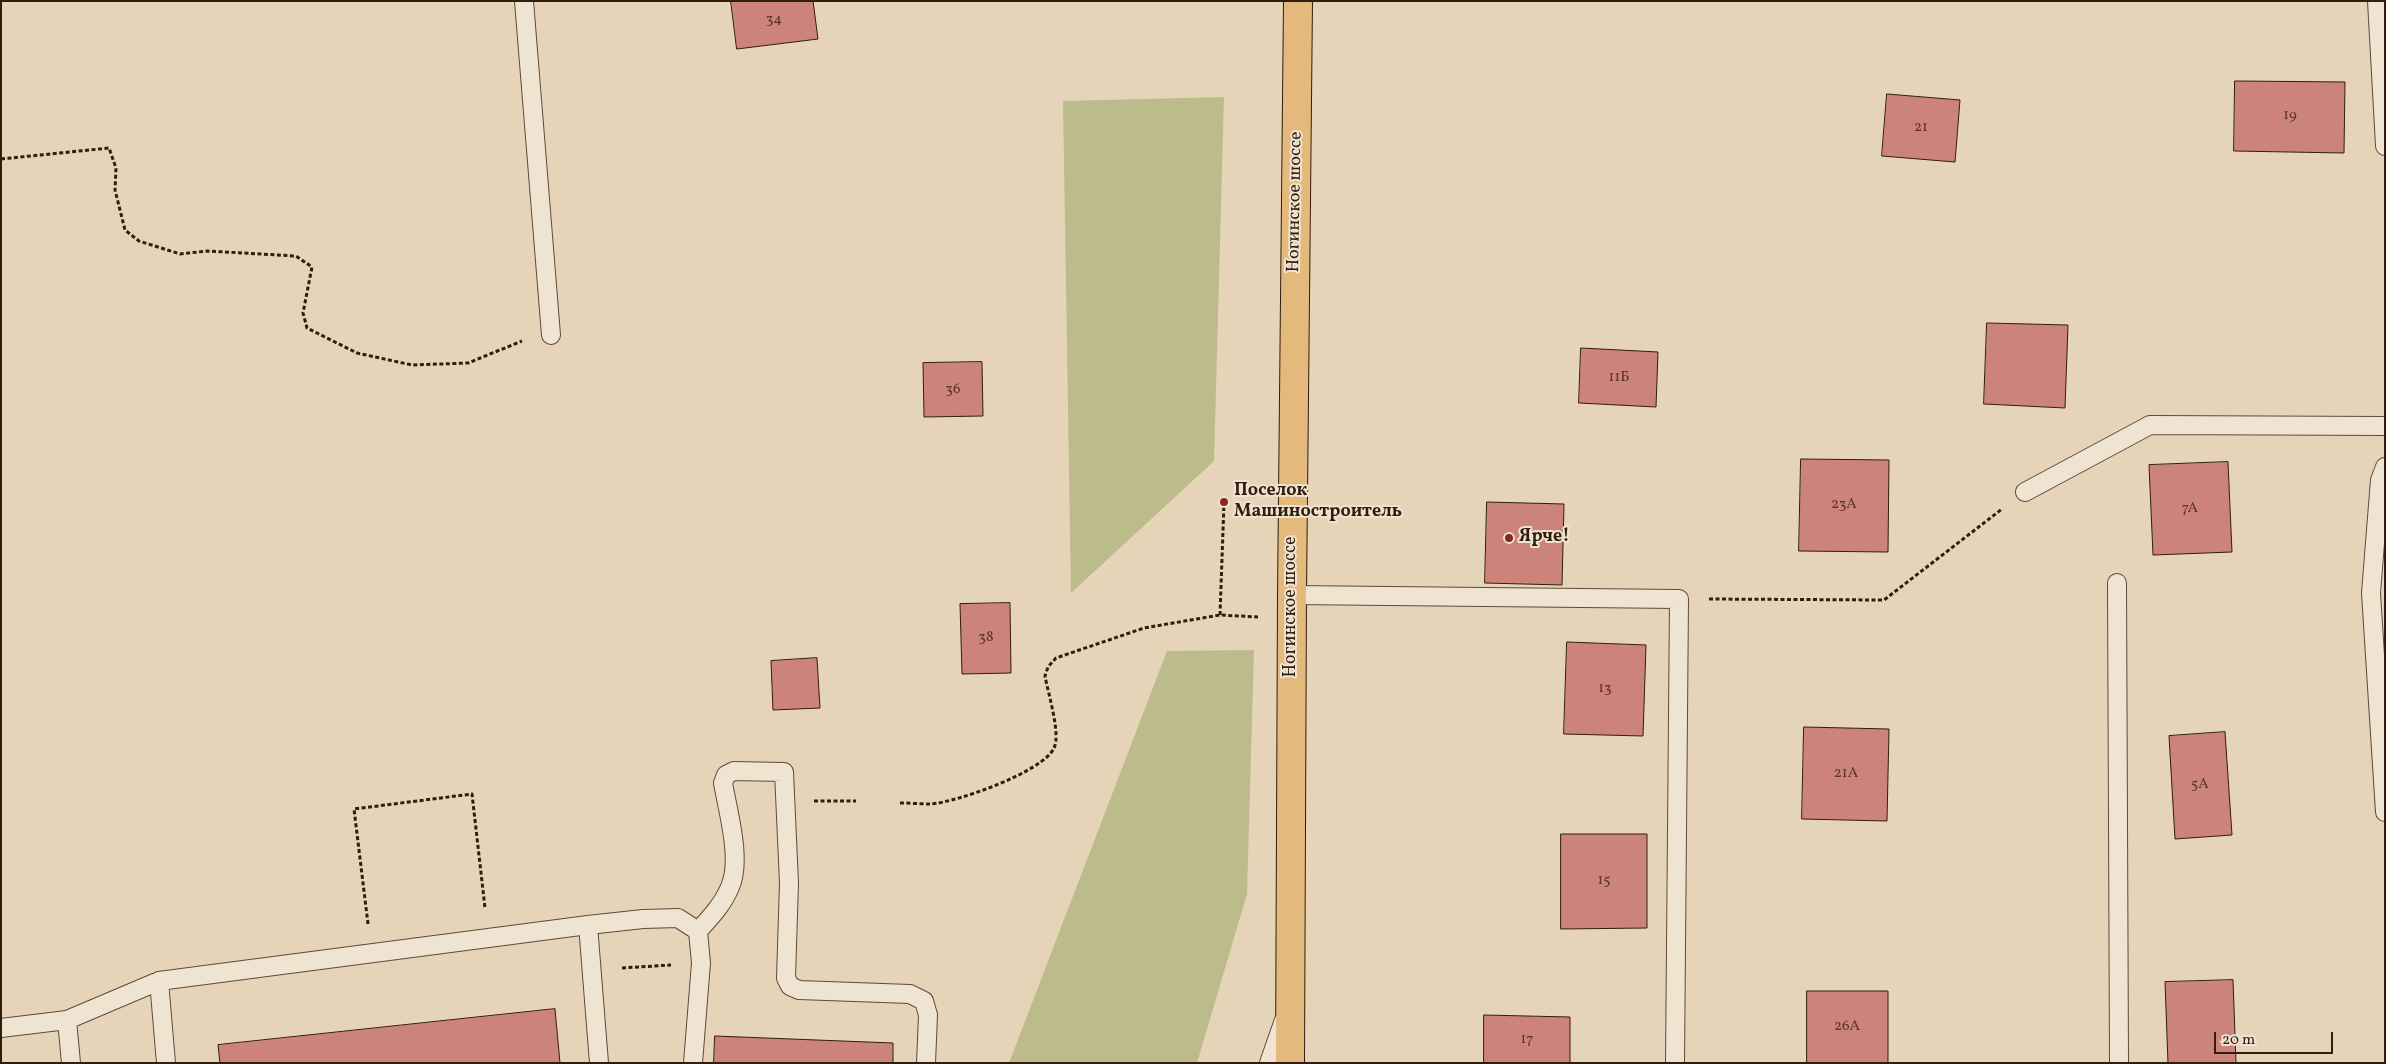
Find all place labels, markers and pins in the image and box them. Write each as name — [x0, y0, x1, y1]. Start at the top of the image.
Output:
place label: Поселок Машиностроитель — [1234, 481, 1402, 524]
marker: Поселок Машиностроитель — [1218, 496, 1230, 508]
place label: Ярче! — [1519, 527, 1570, 549]
marker: Ярче! — [1503, 532, 1515, 544]

